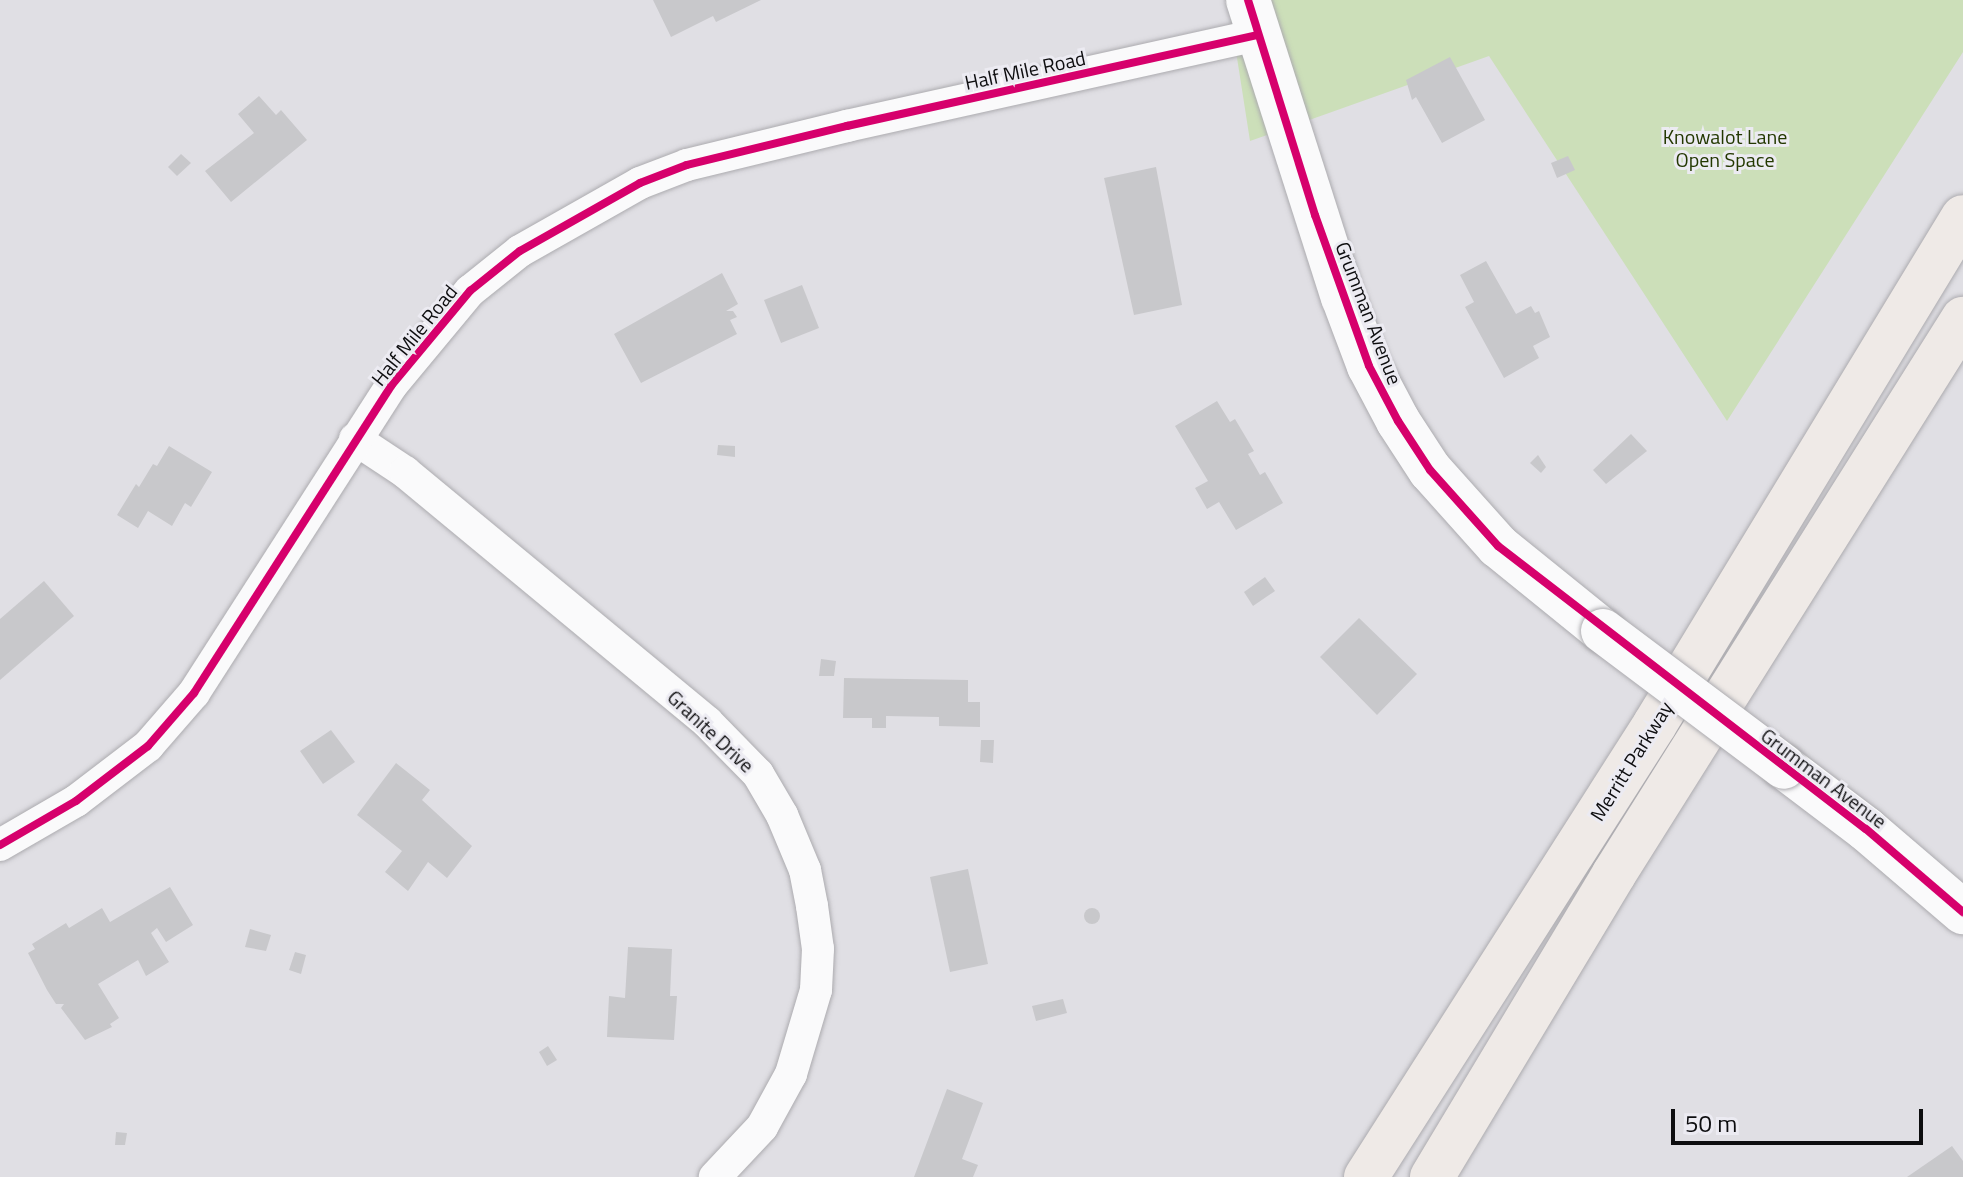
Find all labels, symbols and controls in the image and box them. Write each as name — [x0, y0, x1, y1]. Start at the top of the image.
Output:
street label: Half Mile Road — [962, 46, 1088, 94]
park label: Knowalot Lane Open Space — [1663, 125, 1787, 172]
street label: Grumman Avenue — [1331, 238, 1407, 388]
street label: Half Mile Road — [366, 280, 462, 390]
street label: Granite Drive — [663, 685, 759, 777]
street label: Merritt Parkway — [1585, 697, 1677, 825]
street label: Grumman Avenue — [1756, 723, 1892, 833]
scale bar — [1675, 1093, 1927, 1143]
text: 50 m — [1685, 1105, 1737, 1141]

